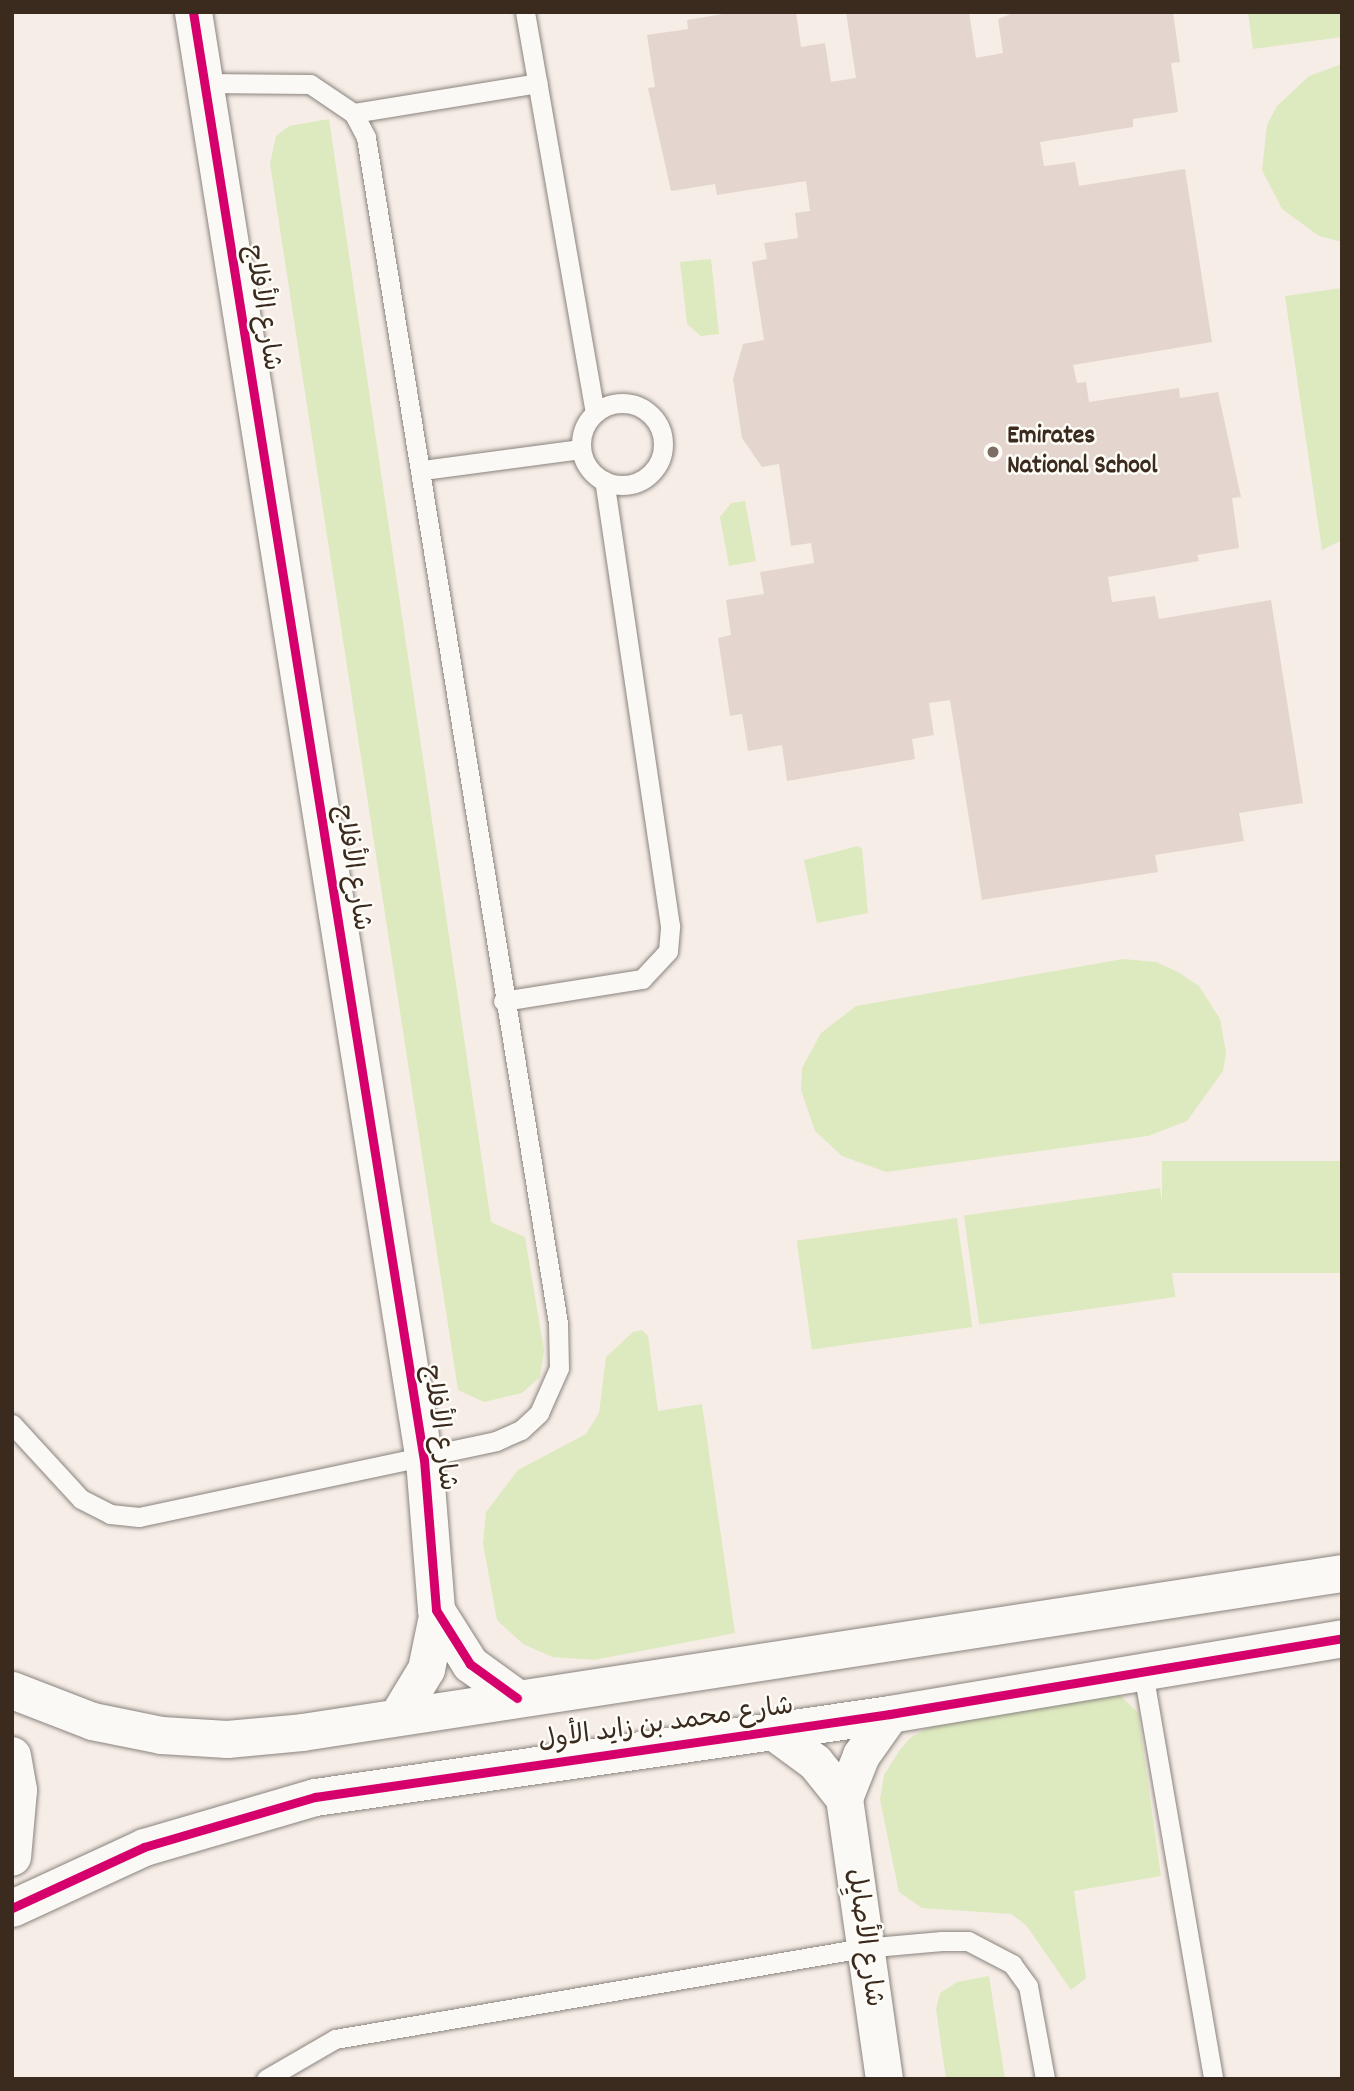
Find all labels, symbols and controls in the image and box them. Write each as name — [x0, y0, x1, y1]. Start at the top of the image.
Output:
street label: شارع الأفلاج — [236, 243, 286, 373]
place label: Emirates National School — [1007, 421, 1157, 482]
marker: Emirates National School — [985, 444, 1001, 460]
street label: شارع الأفلاج — [326, 803, 376, 933]
street label: شارع الأفلاج — [414, 1363, 462, 1493]
street label: شارع محمد بن زايد الأول — [536, 1692, 796, 1758]
street label: شارع الأصايِل — [838, 1867, 888, 2009]

